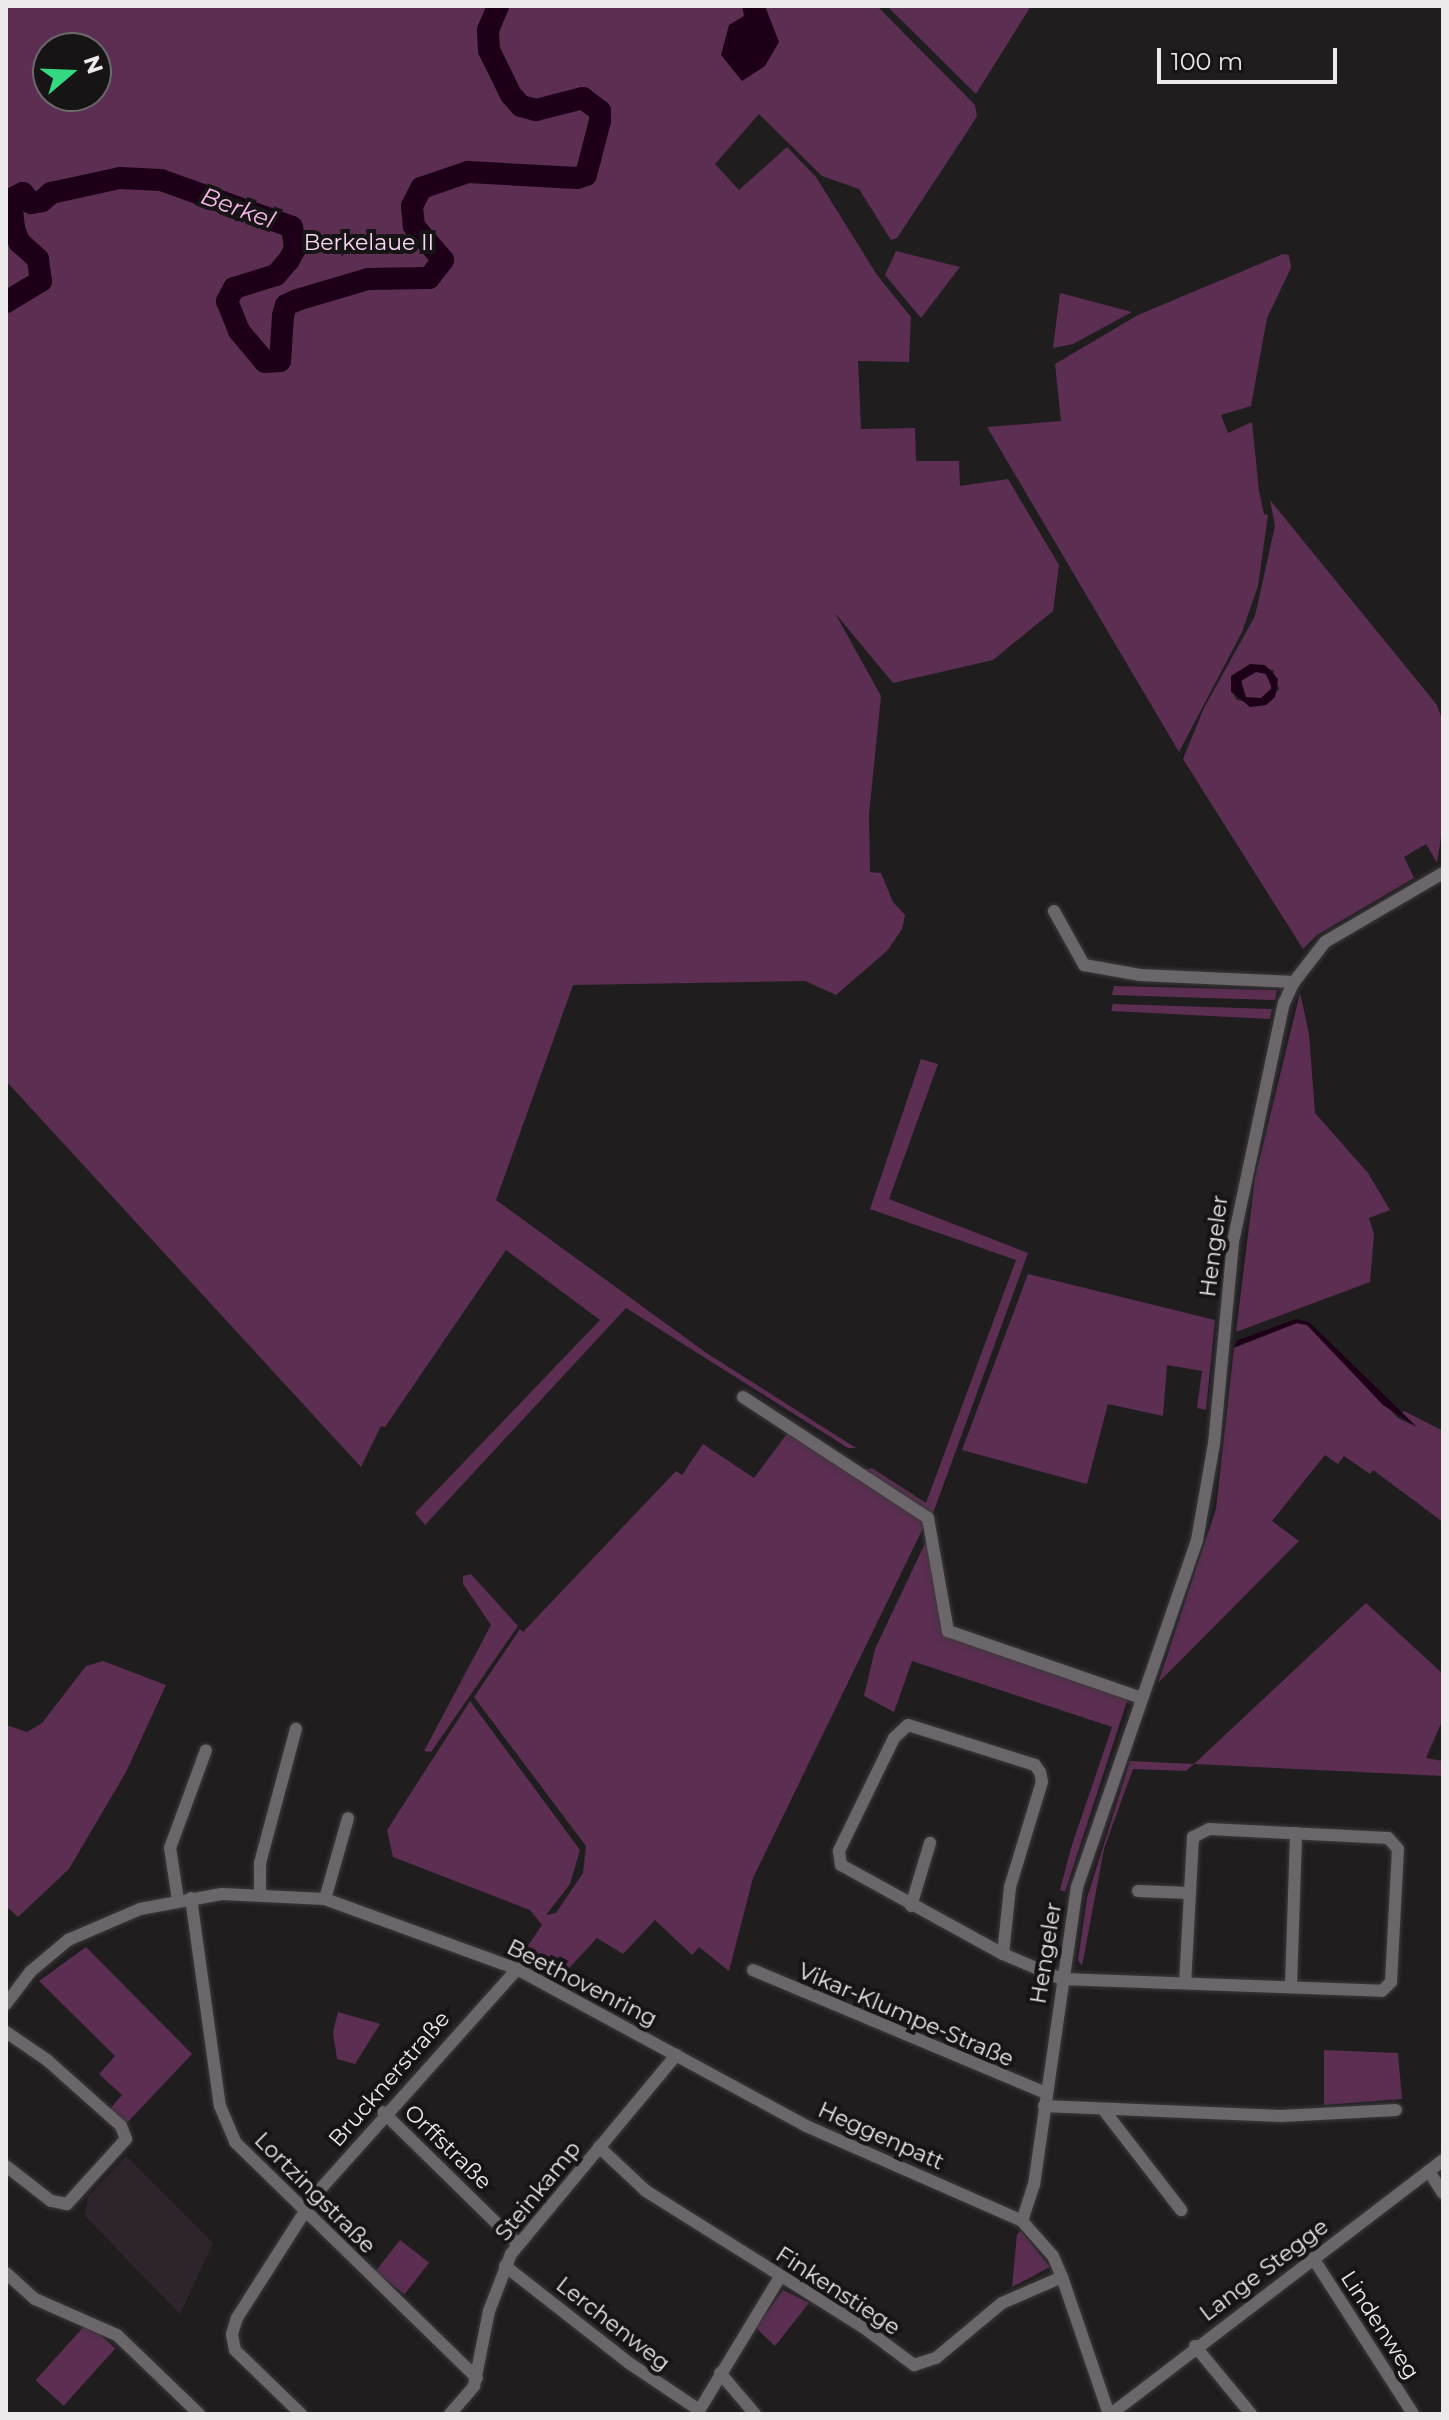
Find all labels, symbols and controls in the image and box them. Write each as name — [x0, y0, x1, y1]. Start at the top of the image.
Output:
north arrow — [32, 32, 112, 112]
scale bar — [1161, 32, 1341, 82]
text: 100 m — [1171, 47, 1243, 76]
text: N — [78, 52, 109, 77]
water label: Berkel — [197, 181, 279, 235]
park label: Berkelaue II — [304, 230, 434, 256]
street label: Hengeler — [1195, 1194, 1233, 1298]
street label: Hengeler — [1025, 1900, 1067, 2006]
street label: Beethovenring — [503, 1934, 661, 2032]
street label: Vikar-Klumpe-Straße — [794, 1958, 1018, 2072]
street label: Brucknerstraße — [323, 2006, 455, 2152]
street label: Heggenpatt — [814, 2097, 948, 2175]
street label: Orffstraße — [399, 2099, 497, 2195]
street label: Lortzingstraße — [249, 2127, 381, 2259]
street label: Steinkamp — [490, 2136, 586, 2246]
street label: Lange Stegge — [1195, 2213, 1333, 2327]
street label: Finkenstiege — [771, 2241, 905, 2341]
street label: Lindenweg — [1335, 2266, 1425, 2384]
street label: Lerchenweg — [551, 2271, 675, 2377]

